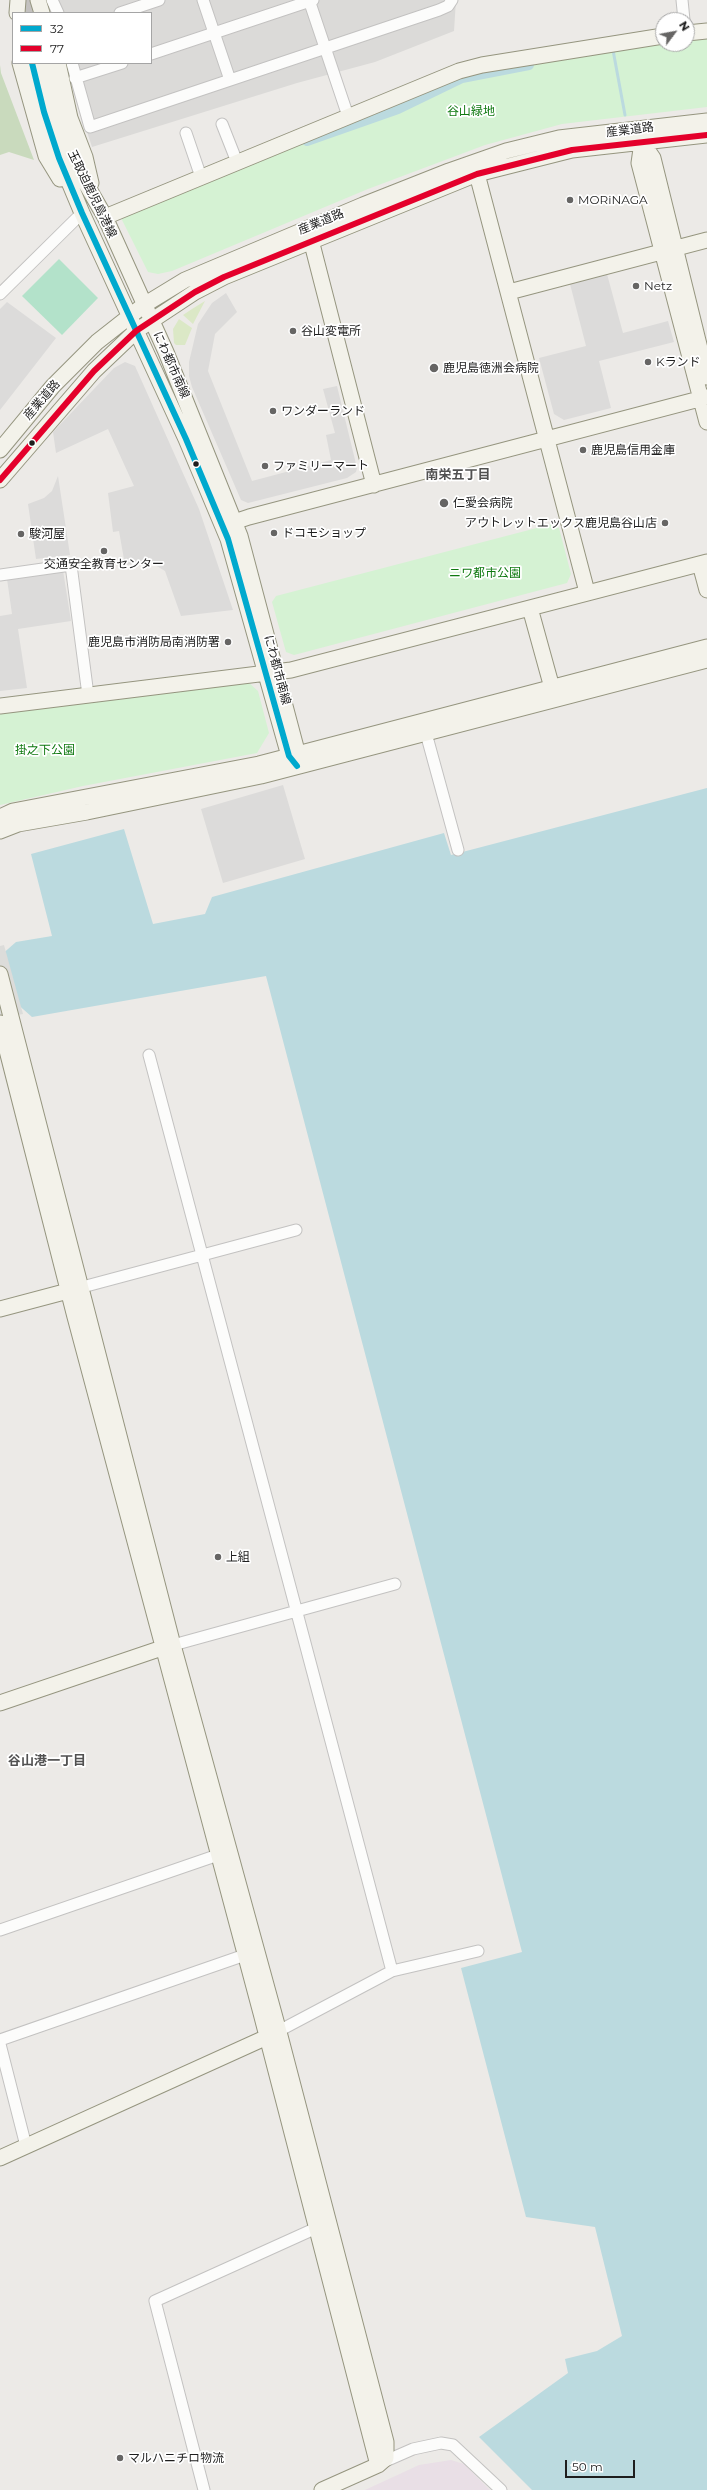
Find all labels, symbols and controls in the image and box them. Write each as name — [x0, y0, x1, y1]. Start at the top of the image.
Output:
legend — [12, 12, 152, 64]
north arrow — [655, 12, 695, 52]
text: N — [676, 19, 693, 34]
text: 32 — [50, 21, 64, 36]
text: 77 — [50, 41, 64, 56]
park label: 谷山緑地 — [447, 104, 495, 118]
street label: 産業道路 — [605, 120, 655, 140]
street label: 玉取迫鹿児島港線 — [64, 148, 120, 240]
place label: MORiNAGA — [578, 193, 648, 207]
marker: MORiNAGA — [565, 195, 575, 205]
street label: 産業道路 — [296, 206, 346, 238]
place label: Netz — [644, 279, 672, 293]
marker: Netz — [631, 281, 641, 291]
place label: 谷山変電所 — [301, 324, 361, 338]
marker: 谷山変電所 — [288, 326, 298, 336]
street label: にわ都市南線 — [150, 329, 192, 401]
place label: Kランド — [656, 355, 701, 369]
marker: Kランド — [643, 357, 653, 367]
place label: 鹿児島徳洲会病院 — [443, 361, 539, 375]
marker: 鹿児島徳洲会病院 — [428, 362, 440, 374]
street label: 産業道路 — [21, 377, 63, 423]
place label: ワンダーランド — [281, 404, 365, 418]
marker: ワンダーランド — [268, 406, 278, 416]
unlabelled marker — [27, 438, 37, 448]
place label: 鹿児島信用金庫 — [591, 443, 675, 457]
marker: 鹿児島信用金庫 — [578, 445, 588, 455]
unlabelled marker — [191, 459, 201, 469]
place label: ファミリーマート — [273, 459, 369, 473]
marker: ファミリーマート — [260, 461, 270, 471]
district label: 南栄五丁目 — [426, 467, 490, 483]
place label: 仁愛会病院 — [453, 496, 513, 510]
marker: 仁愛会病院 — [438, 497, 450, 509]
place label: アウトレットエックス鹿児島谷山店 — [465, 516, 657, 530]
marker: アウトレットエックス鹿児島谷山店 — [660, 518, 670, 528]
place label: ドコモショップ — [282, 526, 366, 540]
place label: 駿河屋 — [29, 527, 65, 541]
marker: ドコモショップ — [269, 528, 279, 538]
marker: 駿河屋 — [16, 529, 26, 539]
marker: 交通安全教育センター — [99, 546, 109, 556]
place label: 交通安全教育センター — [44, 557, 164, 571]
park label: ニワ都市公園 — [449, 566, 521, 580]
street label: にわ都市南線 — [261, 633, 293, 707]
place label: 鹿児島市消防局南消防署 — [88, 635, 220, 649]
marker: 鹿児島市消防局南消防署 — [223, 637, 233, 647]
park label: 掛之下公園 — [15, 743, 75, 757]
place label: 上組 — [226, 1550, 250, 1564]
marker: 上組 — [213, 1552, 223, 1562]
district label: 谷山港一丁目 — [8, 1753, 86, 1769]
place label: マルハニチロ物流 — [128, 2451, 224, 2465]
scale bar — [567, 2452, 637, 2478]
marker: マルハニチロ物流 — [115, 2453, 125, 2463]
text: 50 m — [572, 2459, 603, 2474]

